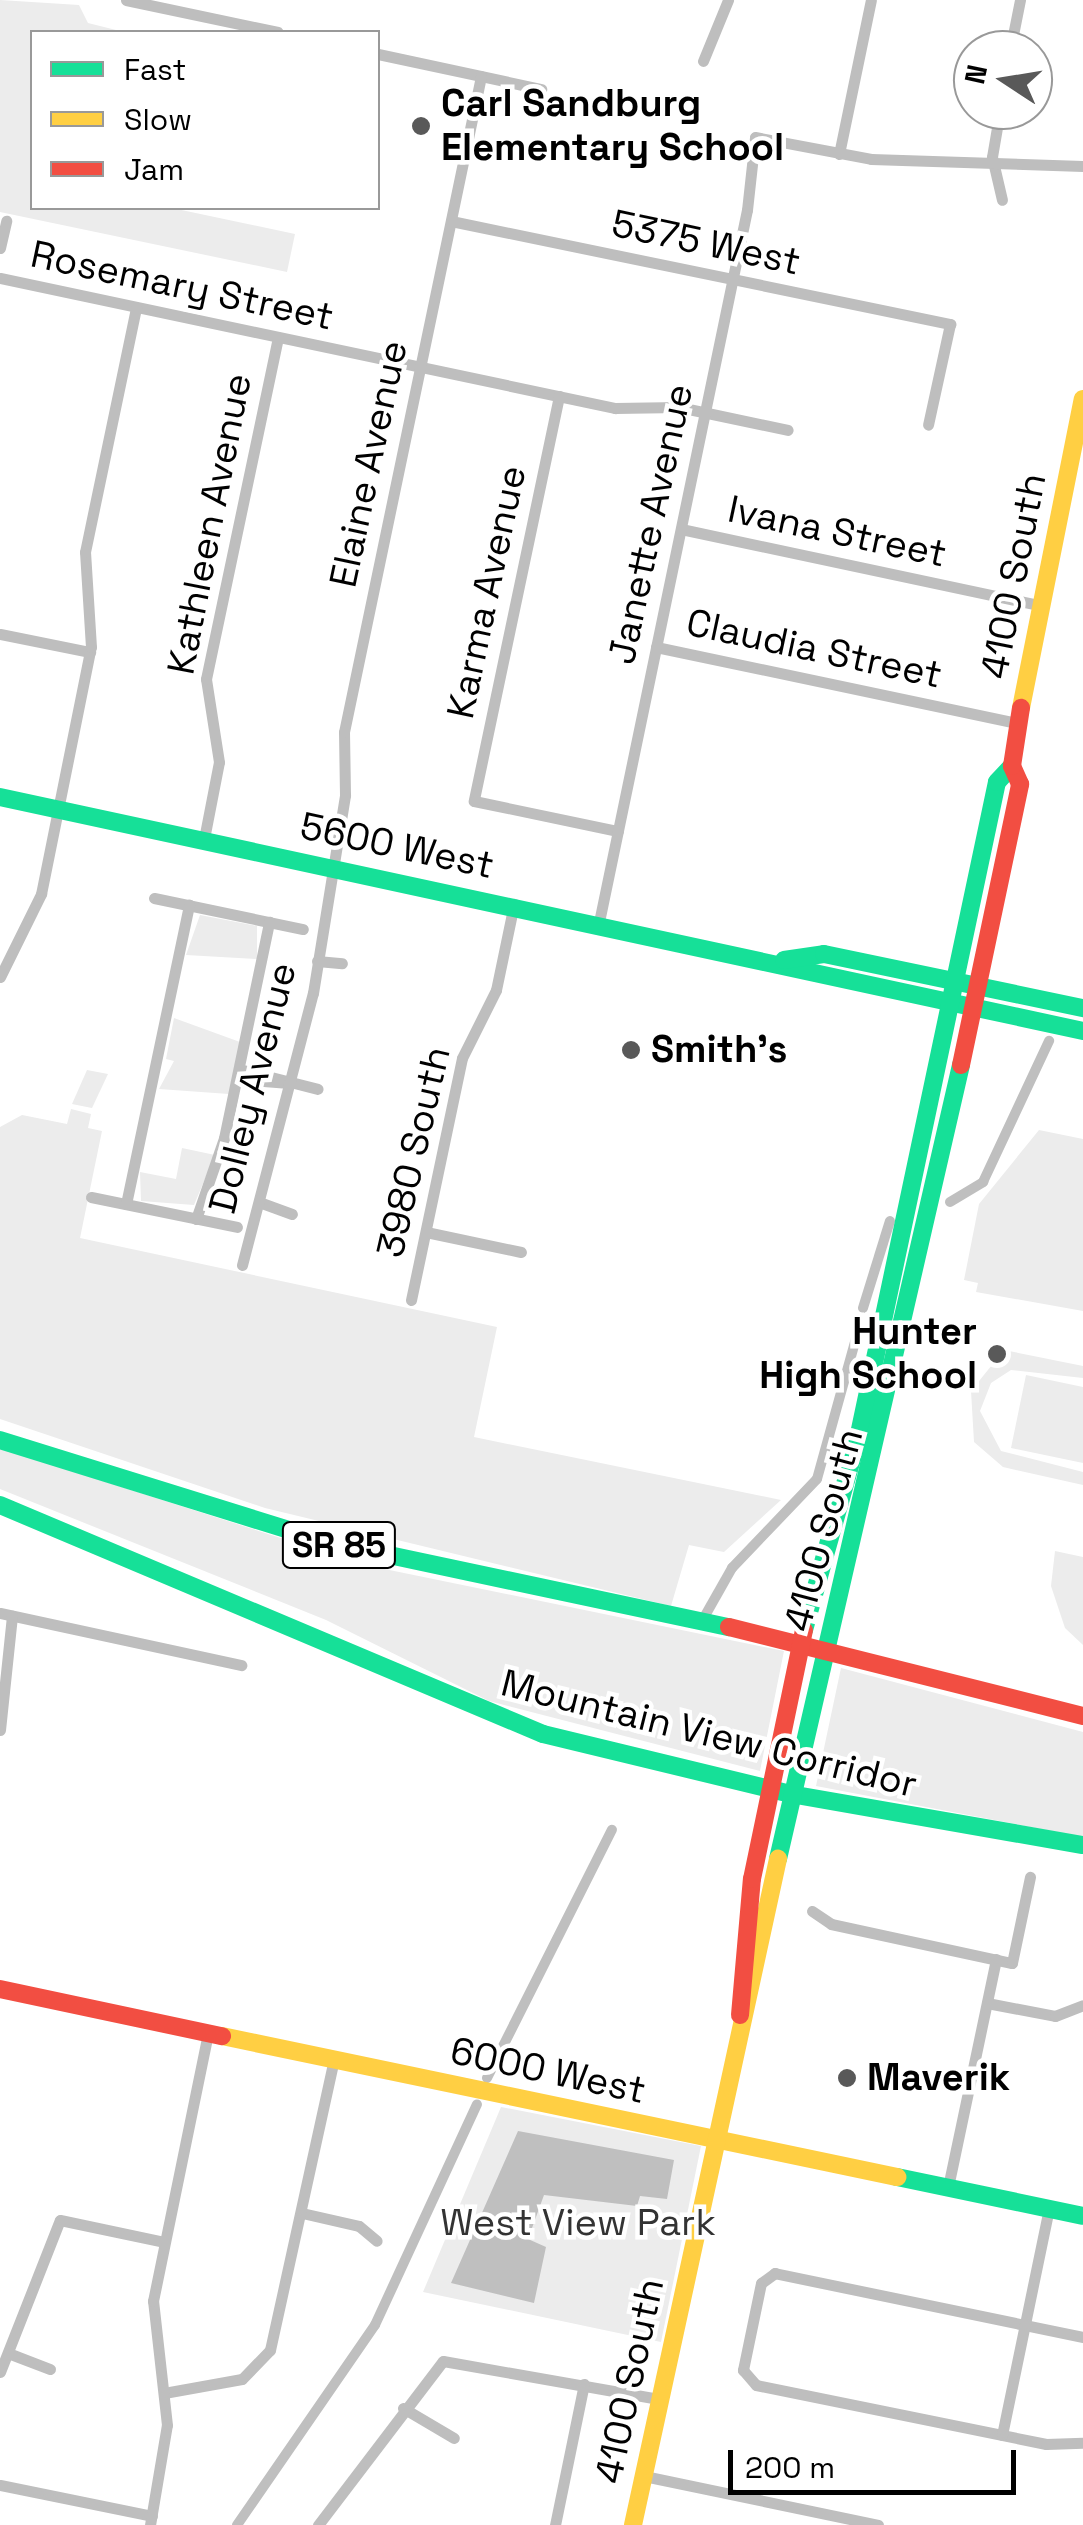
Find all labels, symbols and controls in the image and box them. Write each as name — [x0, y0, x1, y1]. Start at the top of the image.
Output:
legend — [30, 30, 380, 210]
north arrow — [953, 30, 1053, 130]
text: Fast — [124, 50, 186, 89]
text: N — [956, 61, 995, 87]
place label: Carl Sandburg Elementary School — [441, 81, 784, 170]
text: Slow — [124, 100, 192, 139]
marker: Carl Sandburg Elementary School — [410, 115, 432, 137]
text: Jam — [124, 150, 184, 189]
street label: 5375 West — [607, 201, 805, 285]
street label: Rosemary Street — [27, 232, 337, 340]
street label: Elaine Avenue — [321, 336, 417, 592]
street label: Kathleen Avenue — [158, 369, 262, 679]
street label: Janette Avenue — [599, 380, 703, 668]
street label: Karma Avenue — [438, 461, 536, 723]
street label: 4100 South — [972, 470, 1056, 682]
street label: Ivana Street — [724, 487, 950, 577]
street label: Claudia Street — [682, 600, 946, 698]
street label: 5600 West — [296, 803, 498, 889]
street label: Dolley Avenue — [200, 958, 306, 1218]
place label: Smith's — [651, 1027, 787, 1073]
marker: Smith's — [620, 1039, 642, 1061]
street label: 3980 South — [368, 1042, 460, 1262]
place label: Hunter High School — [759, 1309, 977, 1398]
marker: Hunter High School — [986, 1343, 1008, 1365]
street label: 4100 South — [775, 1424, 873, 1636]
road number: SR 85 — [282, 1515, 396, 1575]
street label: Mountain View Corridor — [496, 1660, 922, 1808]
street label: 6000 West — [446, 2028, 650, 2114]
place label: Maverik — [867, 2055, 1010, 2101]
marker: Maverik — [836, 2067, 858, 2089]
park label: West View Park — [440, 2200, 716, 2246]
street label: 4100 South — [586, 2275, 674, 2487]
scale bar — [733, 2430, 1020, 2492]
text: 200 m — [745, 2448, 835, 2487]

